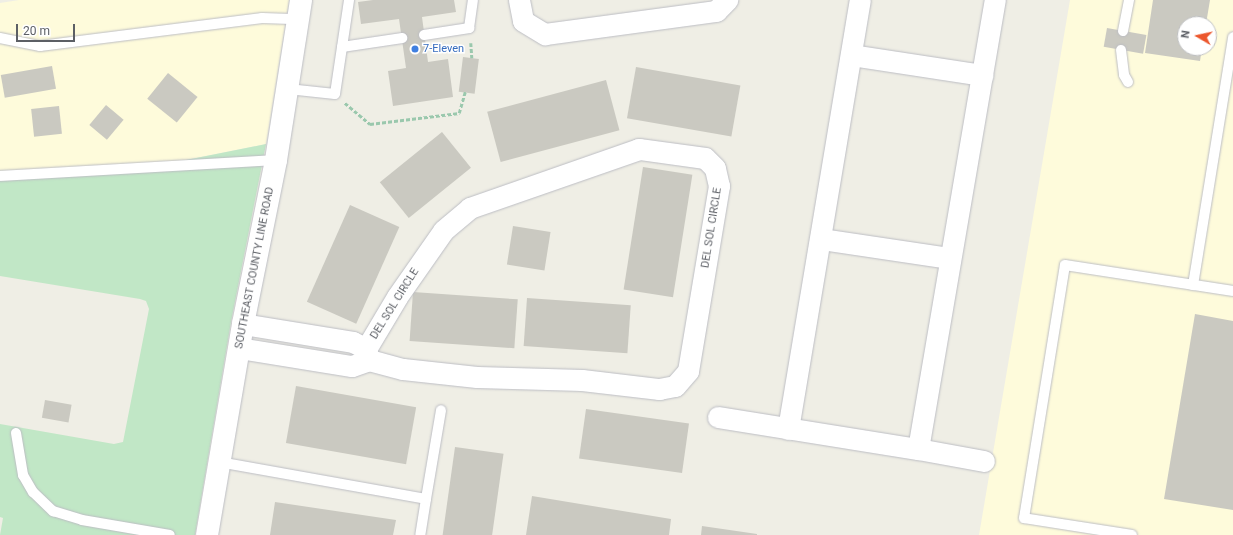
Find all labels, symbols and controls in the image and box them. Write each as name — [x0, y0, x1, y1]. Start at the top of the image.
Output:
scale bar — [18, 16, 77, 42]
north arrow — [1177, 16, 1217, 56]
text: 20 m — [23, 24, 50, 38]
text: N — [1179, 29, 1193, 39]
place label: 7-Eleven — [423, 42, 464, 56]
marker: 7-Eleven — [410, 44, 420, 54]
street label: SOUTHEAST COUNTY LINE ROAD — [233, 186, 277, 350]
street label: DEL SOL CIRCLE — [699, 187, 725, 269]
street label: DEL SOL CIRCLE — [368, 266, 422, 342]

